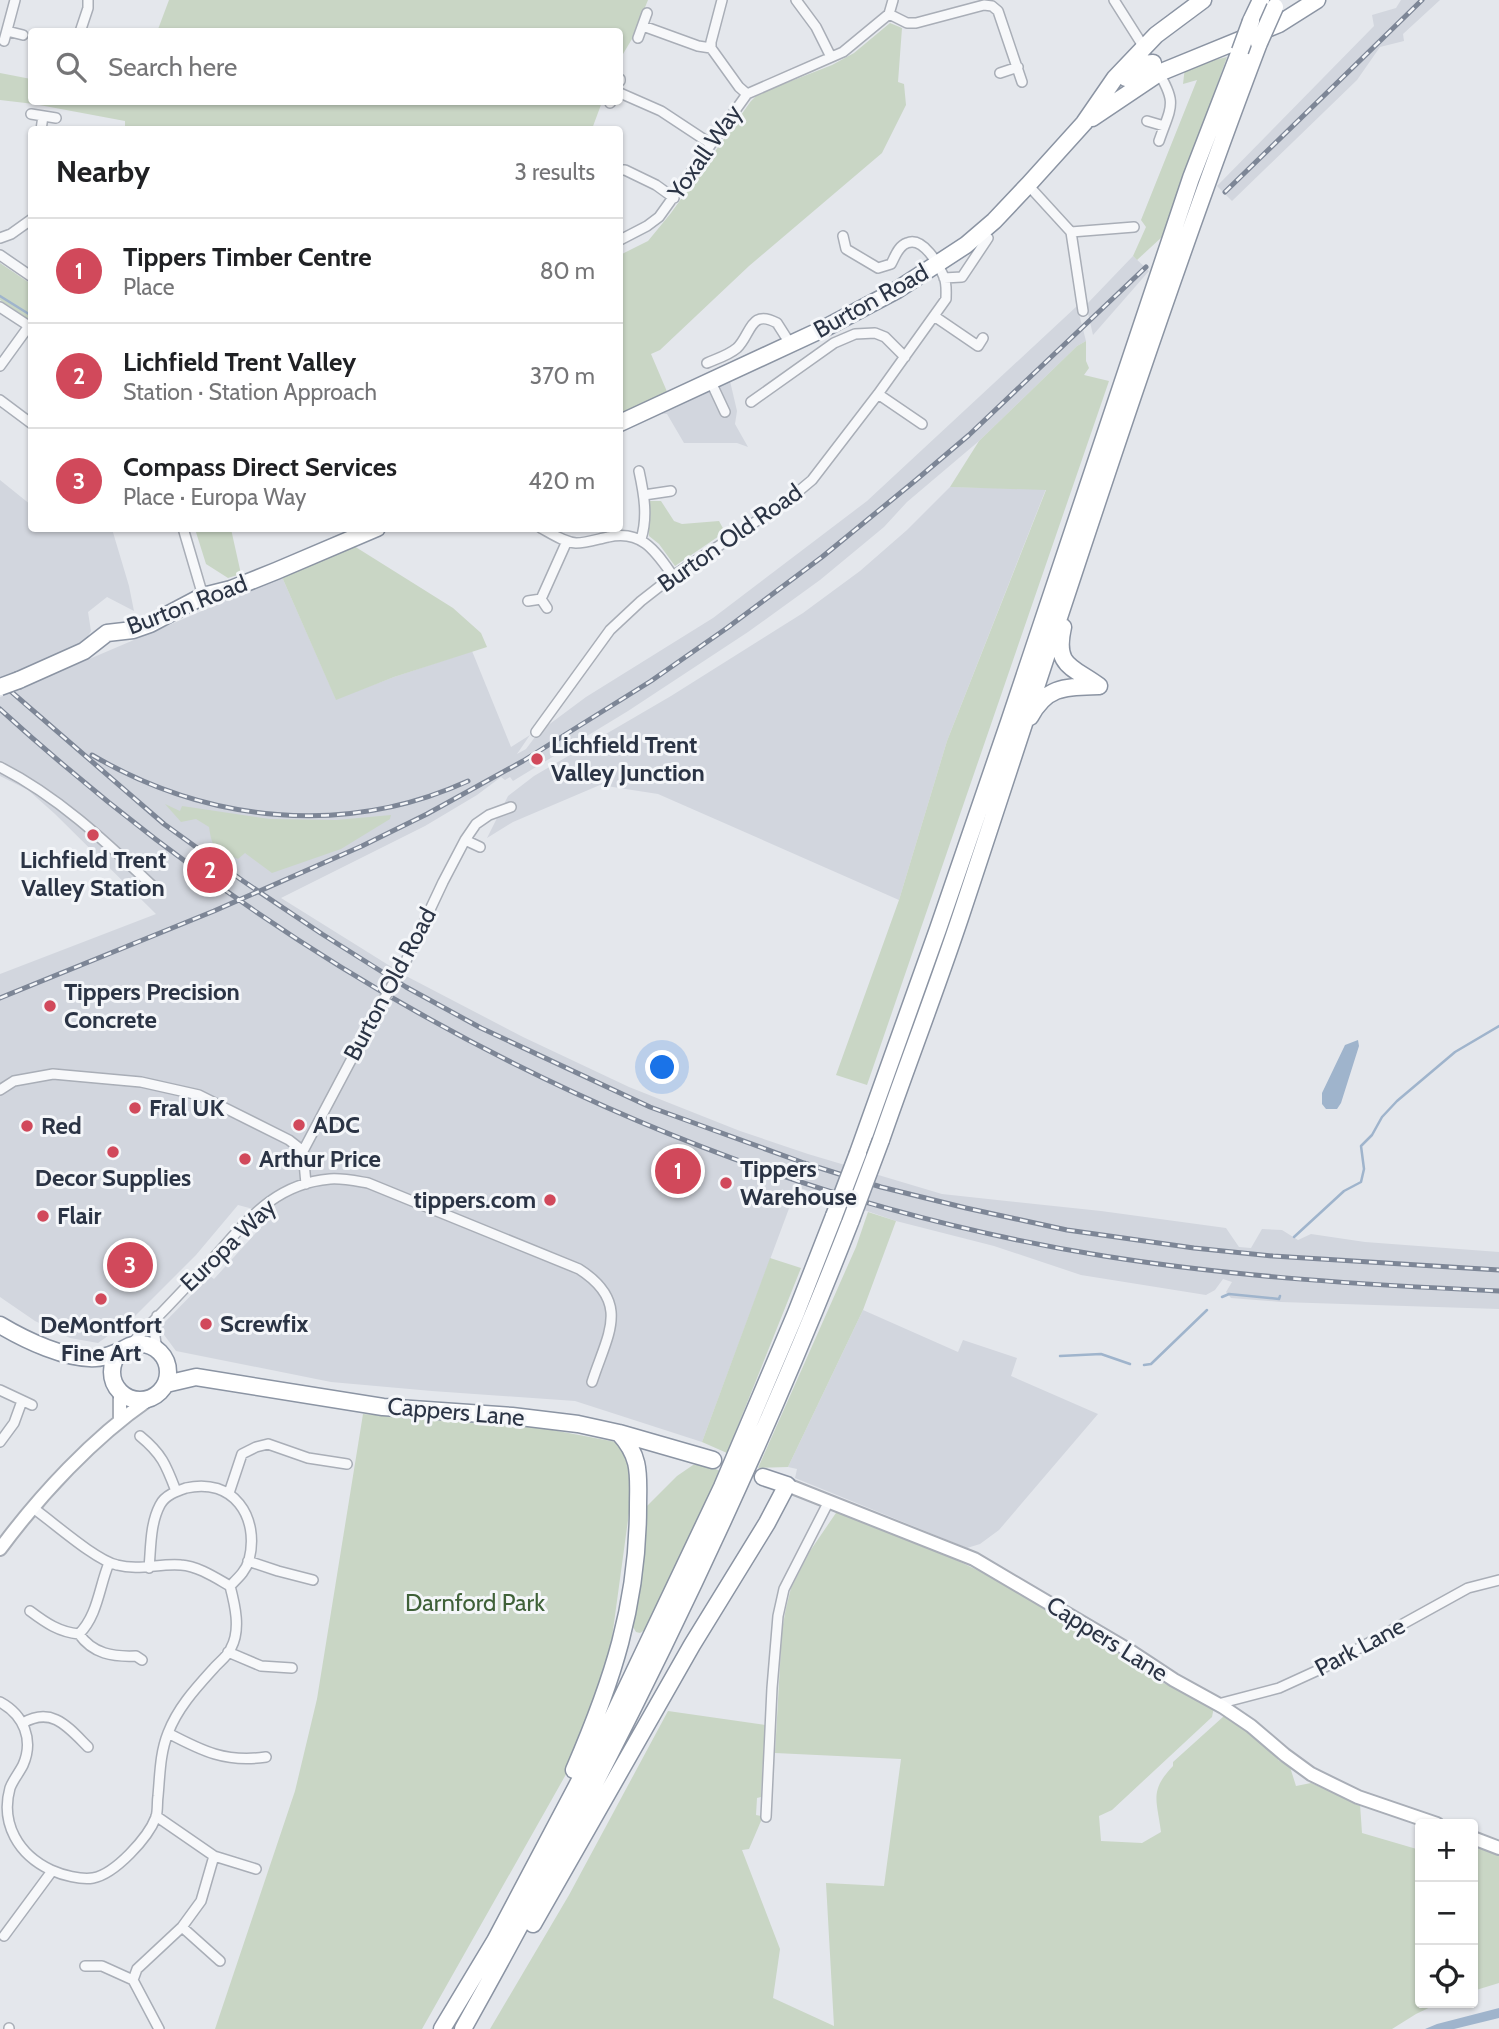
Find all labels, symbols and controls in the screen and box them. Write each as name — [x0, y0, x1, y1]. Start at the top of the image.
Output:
search box — [28, 28, 623, 105]
icon: search — [52, 48, 90, 86]
text: Search here — [108, 51, 237, 83]
street label: Yoxall Way — [661, 99, 748, 205]
text: Nearby — [56, 153, 150, 190]
text: 3 results — [514, 158, 595, 186]
text: Tippers Timber Centre — [123, 241, 372, 273]
text: 1 — [75, 257, 83, 285]
text: 80 m — [540, 257, 595, 285]
street label: Burton Road — [808, 257, 933, 344]
text: Place — [123, 273, 175, 301]
text: Lichfield Trent Valley — [123, 346, 356, 378]
text: 2 — [73, 362, 85, 390]
text: 370 m — [530, 362, 595, 390]
text: Station · Station Approach — [123, 378, 377, 406]
text: Compass Direct Services — [123, 451, 397, 483]
text: 3 — [73, 467, 85, 495]
text: 420 m — [528, 467, 595, 495]
street label: Burton Old Road — [652, 477, 807, 598]
text: Place · Europa Way — [123, 483, 306, 511]
street label: Burton Road — [123, 568, 251, 641]
place label: Lichfield Trent Valley Junction — [551, 730, 705, 787]
marker: Lichfield Trent Valley Junction — [529, 751, 545, 767]
marker: Lichfield Trent Valley Station — [85, 827, 101, 843]
pin: 2 — [187, 844, 233, 896]
place label: Lichfield Trent Valley Station — [20, 845, 166, 902]
street label: Burton Old Road — [337, 902, 442, 1065]
place label: Tippers Precision Concrete — [64, 977, 240, 1034]
marker: Tippers Precision Concrete — [42, 998, 58, 1014]
your location — [645, 1050, 679, 1084]
place label: Fral UK — [149, 1093, 224, 1122]
marker: Fral UK — [127, 1100, 143, 1116]
place label: ADC — [313, 1110, 360, 1139]
place label: Red — [41, 1111, 82, 1140]
marker: ADC — [291, 1117, 307, 1133]
marker: Red — [19, 1118, 35, 1134]
marker: Decor Supplies — [105, 1144, 121, 1160]
place label: Arthur Price — [259, 1144, 381, 1173]
pin: 1 — [655, 1145, 701, 1197]
marker: Arthur Price — [237, 1151, 253, 1167]
place label: Tippers Warehouse — [740, 1154, 857, 1211]
place label: Decor Supplies — [35, 1163, 191, 1192]
marker: Tippers Warehouse — [718, 1175, 734, 1191]
place label: tippers.com — [413, 1185, 536, 1214]
street label: Europa Way — [174, 1192, 281, 1297]
marker: tippers.com — [542, 1192, 558, 1208]
place label: Flair — [57, 1201, 102, 1230]
marker: Flair — [35, 1208, 51, 1224]
pin: 3 — [107, 1239, 153, 1291]
marker: DeMontfort Fine Art — [93, 1291, 109, 1307]
place label: Screwfix — [220, 1309, 309, 1338]
place label: DeMontfort Fine Art — [40, 1310, 162, 1367]
marker: Screwfix — [198, 1316, 214, 1332]
street label: Cappers Lane — [386, 1391, 526, 1432]
park label: Darnford Park — [405, 1588, 545, 1617]
street label: Cappers Lane — [1041, 1590, 1173, 1687]
street label: Park Lane — [1310, 1611, 1410, 1682]
map controls — [1415, 1819, 1478, 2008]
button: + — [1415, 1819, 1478, 1882]
button: − — [1415, 1882, 1478, 1945]
button: locate — [1415, 1945, 1478, 2008]

